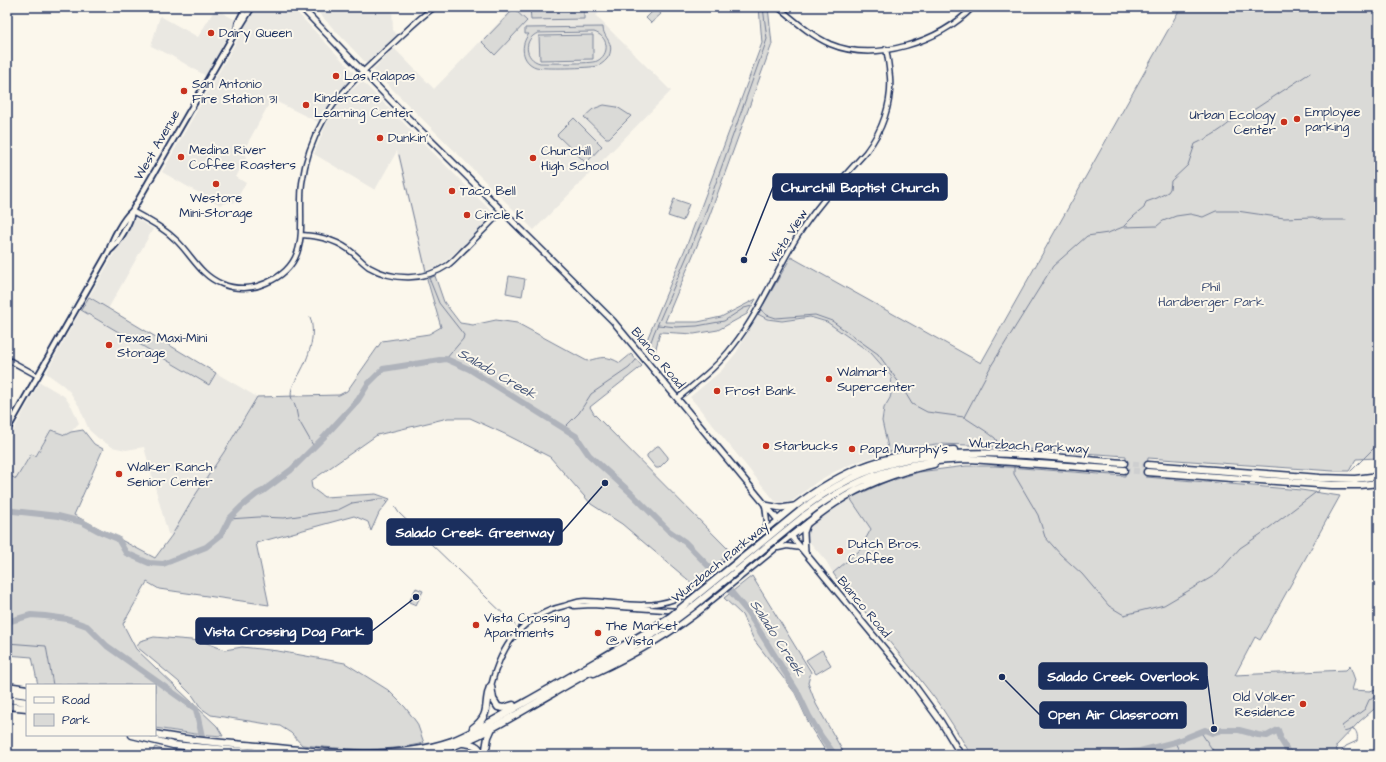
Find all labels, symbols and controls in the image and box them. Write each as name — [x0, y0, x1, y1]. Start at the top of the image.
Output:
place label: Dairy Queen — [219, 24, 292, 43]
marker: Dairy Queen — [206, 28, 216, 38]
place label: Las Palapas — [344, 67, 416, 85]
marker: Las Palapas — [331, 71, 341, 81]
place label: San Antonio Fire Station 31 — [192, 75, 277, 108]
marker: San Antonio Fire Station 31 — [179, 86, 189, 96]
place label: Kindercare Learning Center — [314, 89, 413, 123]
marker: Kindercare Learning Center — [301, 100, 311, 110]
place label: Employee parking — [1305, 103, 1361, 137]
place label: Urban Ecology Center — [1189, 106, 1276, 139]
street label: West Avenue — [130, 107, 184, 183]
marker: Employee parking — [1292, 114, 1302, 124]
marker: Urban Ecology Center — [1279, 117, 1289, 127]
place label: Dunkin' — [388, 129, 428, 147]
marker: Dunkin' — [375, 133, 385, 143]
place label: Medina River Coffee Roasters — [189, 141, 296, 174]
place label: Churchill High School — [541, 142, 609, 176]
marker: Medina River Coffee Roasters — [176, 152, 186, 162]
marker: Churchill High School — [528, 153, 538, 163]
callout: Churchill Baptist Church — [773, 174, 947, 200]
text: Churchill Baptist Church — [781, 178, 940, 198]
marker: Westore Mini-Storage — [211, 179, 221, 189]
place label: Taco Bell — [460, 182, 516, 200]
marker: Taco Bell — [447, 186, 457, 196]
place label: Westore Mini-Storage — [179, 189, 253, 223]
street label: Vista View — [764, 205, 812, 267]
place label: Circle K — [475, 206, 524, 224]
marker: Circle K — [462, 210, 472, 220]
park label: Phil Hardberger Park — [1158, 278, 1264, 312]
street label: Blanco Road — [627, 323, 689, 393]
place label: Texas Maxi-Mini Storage — [117, 329, 207, 363]
marker: Texas Maxi-Mini Storage — [104, 340, 114, 350]
water label: Salado Creek — [454, 343, 540, 405]
place label: Walmart Supercenter — [837, 363, 915, 396]
marker: Walmart Supercenter — [824, 374, 834, 384]
place label: Frost Bank — [725, 382, 796, 400]
marker: Frost Bank — [712, 386, 722, 396]
street label: Wurzbach Parkway — [968, 434, 1090, 459]
place label: Starbucks — [774, 437, 839, 455]
place label: Papa Murphy's — [860, 440, 948, 459]
marker: Starbucks — [761, 441, 771, 451]
marker: Papa Murphy's — [847, 444, 857, 454]
place label: Walker Ranch Senior Center — [127, 458, 213, 491]
marker: Walker Ranch Senior Center — [114, 469, 124, 479]
street label: Wurzbach Parkway — [667, 517, 773, 608]
callout: Salado Creek Greenway — [387, 519, 562, 545]
text: Salado Creek Greenway — [395, 523, 555, 543]
place label: Dutch Bros. Coffee — [848, 535, 920, 568]
marker: Dutch Bros. Coffee — [835, 546, 845, 556]
street label: Blanco Road — [833, 572, 895, 642]
water label: Salado Creek — [745, 596, 809, 680]
place label: Vista Crossing Apartments — [484, 609, 570, 642]
place label: The Market @ Vista — [606, 617, 678, 650]
callout: Vista Crossing Dog Park — [196, 618, 372, 644]
marker: Vista Crossing Apartments — [471, 620, 481, 630]
text: Vista Crossing Dog Park — [203, 622, 364, 643]
marker: The Market @ Vista — [593, 628, 603, 638]
callout: Salado Creek Overlook — [1039, 663, 1207, 689]
text: Salado Creek Overlook — [1046, 667, 1199, 687]
legend — [26, 684, 156, 736]
place label: Old Volker Residence — [1233, 688, 1295, 721]
text: Road — [62, 692, 90, 709]
marker: Old Volker Residence — [1298, 699, 1308, 709]
callout: Open Air Classroom — [1040, 702, 1186, 728]
text: Open Air Classroom — [1048, 705, 1179, 725]
text: Park — [62, 712, 90, 729]

